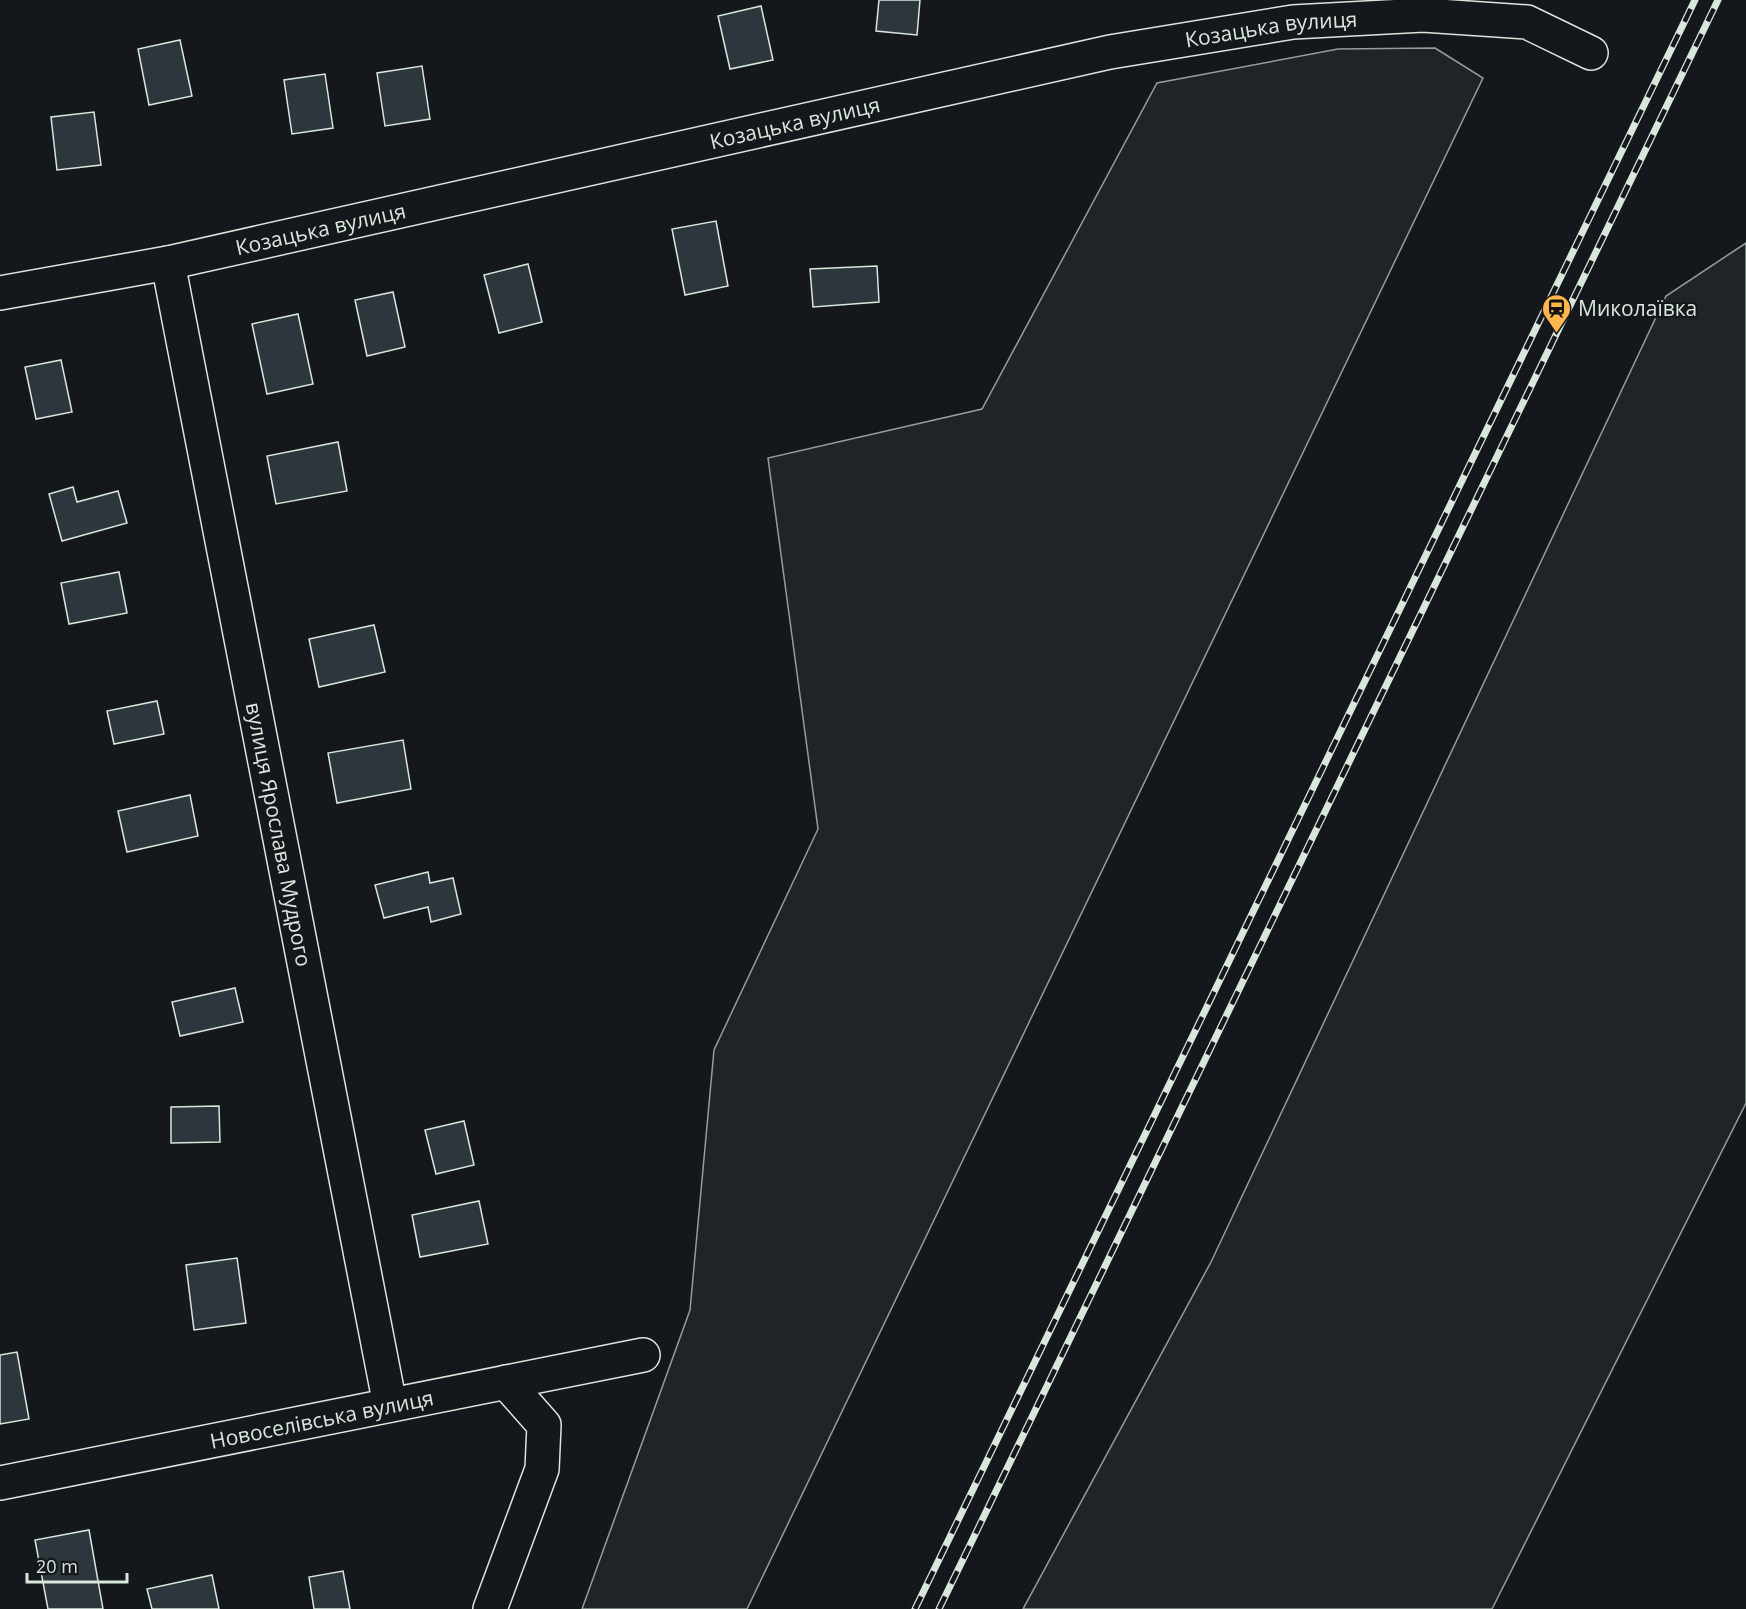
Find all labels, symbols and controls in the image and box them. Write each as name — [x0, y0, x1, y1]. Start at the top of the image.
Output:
street label: Козацька вулиця — [1183, 5, 1358, 53]
street label: Козацька вулиця — [707, 90, 883, 155]
street label: Козацька вулиця — [233, 196, 408, 261]
station icon: Миколаївка — [1541, 292, 1573, 334]
place label: Миколаївка — [1578, 294, 1697, 322]
street label: вулиця Ярослава Мудрого — [240, 700, 318, 969]
street label: Новоселівська вулиця — [207, 1383, 436, 1455]
scale bar — [27, 1546, 128, 1584]
text: 20 m — [36, 1554, 78, 1578]

